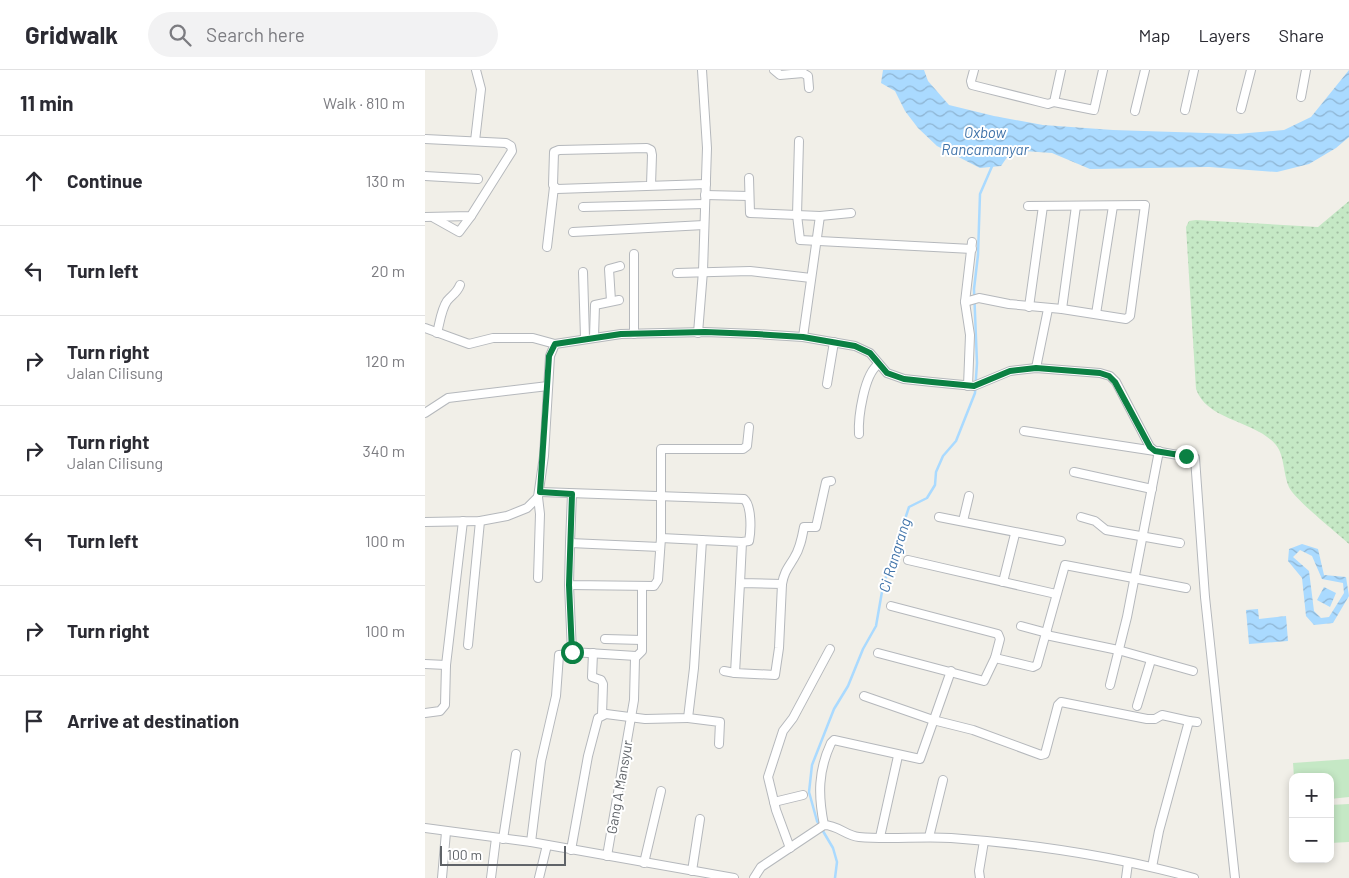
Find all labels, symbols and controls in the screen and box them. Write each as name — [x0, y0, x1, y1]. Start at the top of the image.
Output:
search box — [148, 12, 498, 57]
text: Gridwalk — [25, 20, 118, 49]
icon: search — [166, 21, 194, 49]
text: Search here — [206, 23, 305, 46]
text: Map — [1138, 24, 1170, 46]
text: Layers — [1198, 24, 1251, 46]
text: Share — [1279, 24, 1324, 46]
text: 11 min — [20, 90, 74, 115]
text: Walk · 810 m — [323, 93, 405, 112]
water label: Oxbow Rancamanyar — [941, 123, 1029, 158]
icon: ahead — [20, 167, 48, 195]
text: Continue — [67, 169, 143, 192]
text: 130 m — [366, 171, 405, 190]
icon: left — [20, 257, 48, 285]
text: Turn left — [67, 259, 138, 282]
text: 20 m — [371, 261, 405, 280]
text: Turn right — [67, 340, 149, 363]
icon: right — [20, 347, 48, 375]
text: 120 m — [365, 351, 405, 370]
text: Jalan Cilisung — [67, 363, 163, 382]
text: Turn right — [67, 430, 149, 453]
icon: right — [20, 437, 48, 465]
text: 340 m — [362, 441, 405, 460]
route end — [1175, 445, 1198, 468]
text: Jalan Cilisung — [67, 453, 163, 472]
water label: Ci Rangrang — [874, 516, 914, 594]
icon: left — [20, 527, 48, 555]
text: Turn left — [67, 529, 138, 552]
text: 100 m — [365, 531, 405, 550]
icon: right — [20, 617, 48, 645]
text: Turn right — [67, 619, 149, 642]
text: 100 m — [365, 621, 405, 640]
route start — [561, 641, 584, 664]
icon: arrive — [20, 707, 48, 735]
text: Arrive at destination — [67, 709, 239, 732]
street label: Gang A Mansyur — [602, 739, 636, 835]
map controls — [1289, 773, 1334, 863]
button: + — [1289, 773, 1334, 818]
button: − — [1289, 818, 1334, 863]
scale bar — [440, 843, 566, 866]
text: 100 m — [447, 846, 482, 863]

